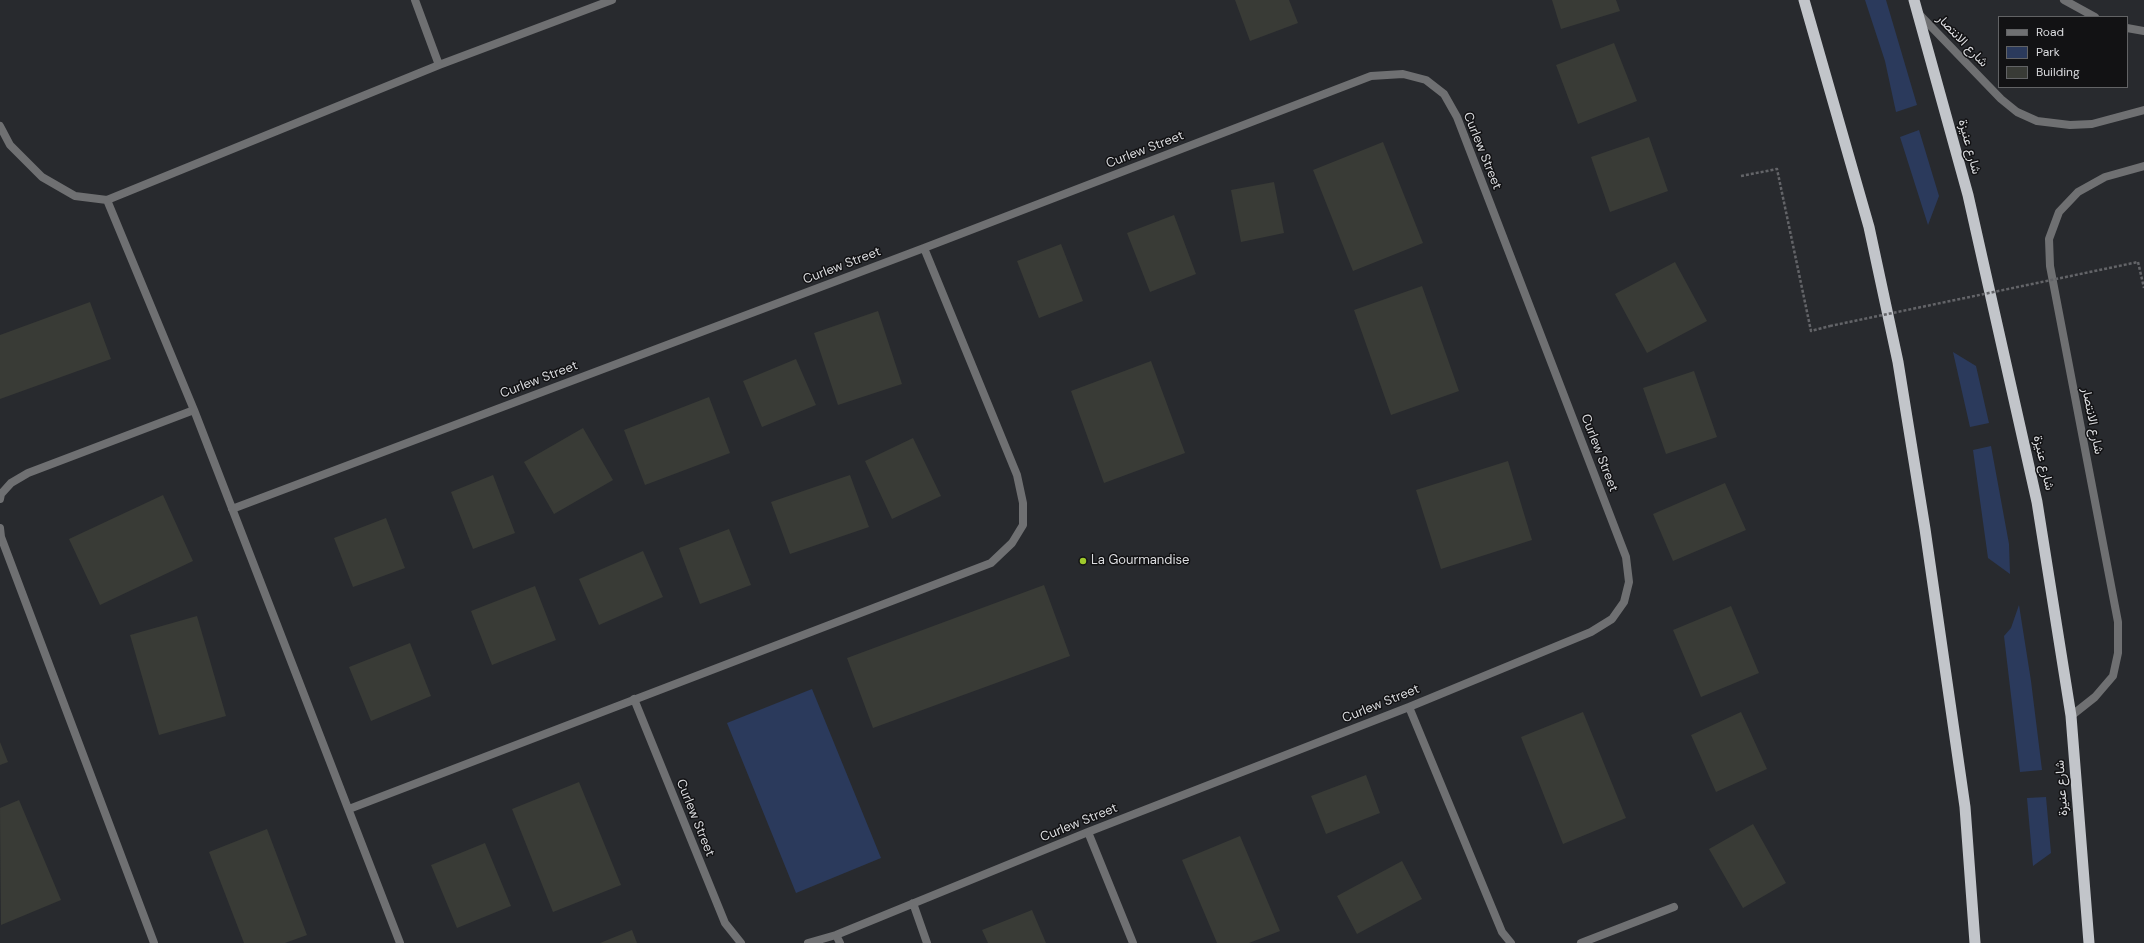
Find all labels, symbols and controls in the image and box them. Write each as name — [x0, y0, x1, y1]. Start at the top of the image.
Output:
street label: شارع الانتصار — [1933, 11, 1991, 71]
legend — [1998, 16, 2128, 88]
text: Road — [2036, 24, 2064, 40]
text: Park — [2036, 44, 2060, 60]
text: Building — [2036, 64, 2080, 80]
street label: Curlew Street — [1459, 110, 1505, 192]
street label: شارع عنيزة — [1954, 118, 1984, 176]
street label: Curlew Street — [1104, 128, 1186, 172]
street label: Curlew Street — [801, 244, 883, 288]
street label: Curlew Street — [498, 358, 580, 402]
street label: شارع الانتصار — [2078, 386, 2106, 456]
street label: Curlew Street — [1577, 412, 1621, 494]
street label: شارع عنيزة — [2029, 434, 2057, 492]
place label: La Gourmandise — [1091, 553, 1190, 569]
marker: La Gourmandise — [1078, 556, 1088, 566]
street label: Curlew Street — [1340, 681, 1422, 727]
street label: شارع عنيزة — [2052, 760, 2072, 816]
street label: Curlew Street — [672, 777, 718, 859]
street label: Curlew Street — [1038, 800, 1120, 846]

